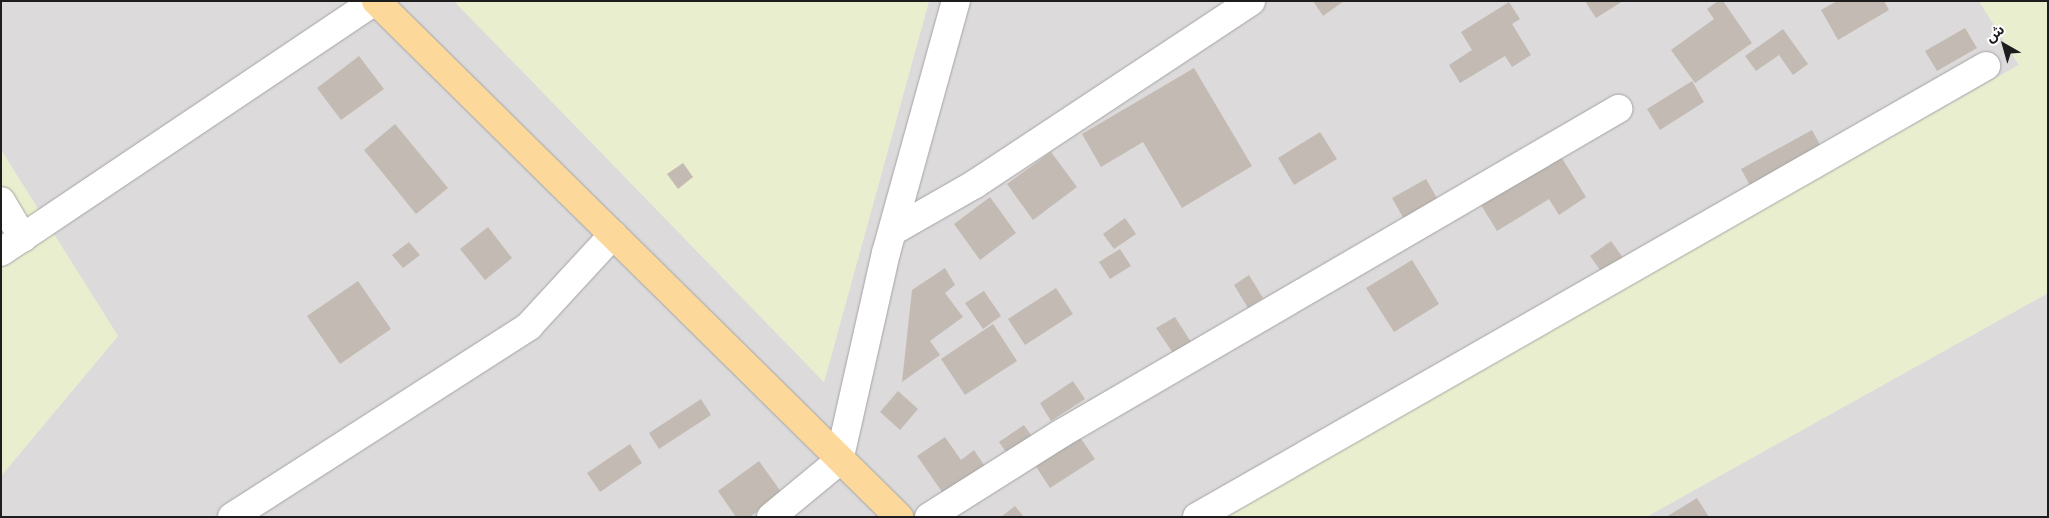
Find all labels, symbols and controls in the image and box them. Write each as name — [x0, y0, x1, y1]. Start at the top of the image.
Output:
north arrow — [1979, 20, 2029, 70]
text: ش — [1982, 21, 2007, 45]

